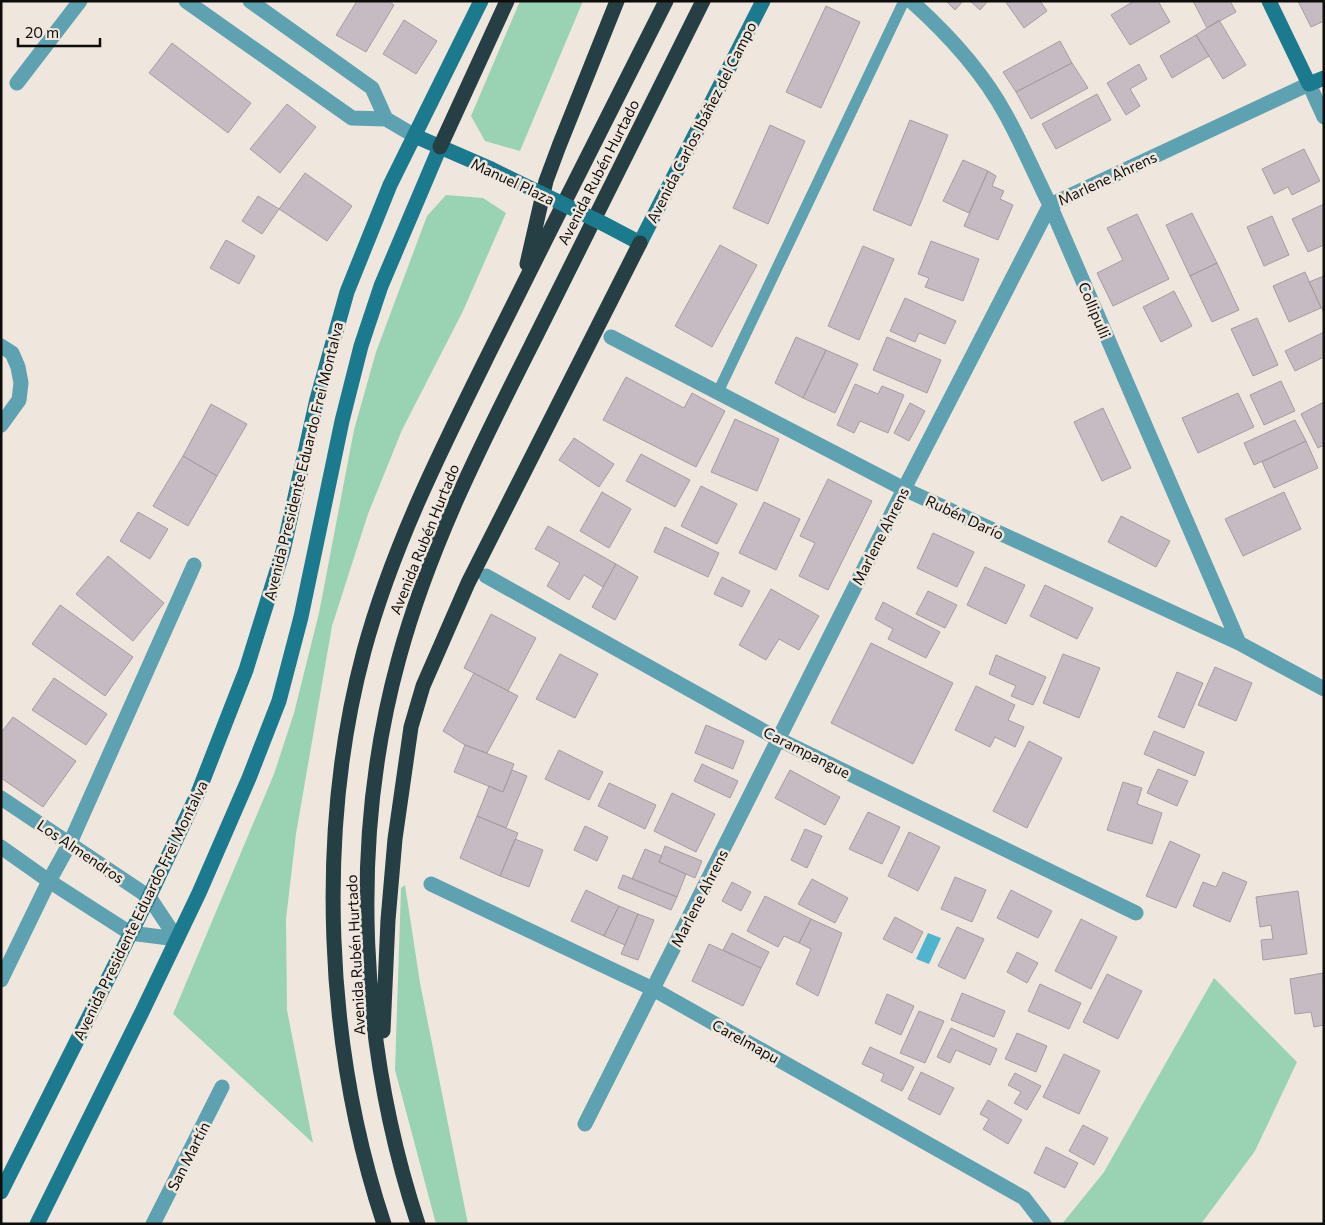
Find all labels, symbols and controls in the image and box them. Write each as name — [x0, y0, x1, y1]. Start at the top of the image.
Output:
scale bar — [18, 15, 100, 47]
street label: Avenida Carlos Ibáñez del Campo — [642, 18, 760, 226]
text: 20 m — [25, 23, 59, 41]
street label: Avenida Rubén Hurtado — [553, 96, 643, 248]
street label: Marlene Ahrens — [1055, 147, 1160, 209]
street label: Manuel Plaza — [468, 154, 558, 208]
street label: Collipulli — [1075, 279, 1115, 341]
street label: Avenida Presidente Eduardo Frei Montalva — [260, 320, 346, 602]
street label: Avenida Rubén Hurtado — [386, 461, 462, 617]
street label: Marlene Ahrens — [848, 484, 912, 588]
street label: Rubén Darío — [923, 491, 1007, 543]
street label: Carampangue — [761, 722, 853, 782]
street label: Avenida Presidente Eduardo Frei Montalva — [69, 777, 211, 1043]
street label: Los Almendros — [34, 815, 128, 887]
street label: Marlene Ahrens — [667, 846, 731, 950]
street label: Avenida Rubén Hurtado — [342, 874, 368, 1036]
street label: Carelmapu — [709, 1015, 783, 1067]
street label: San Martín — [163, 1119, 213, 1193]

